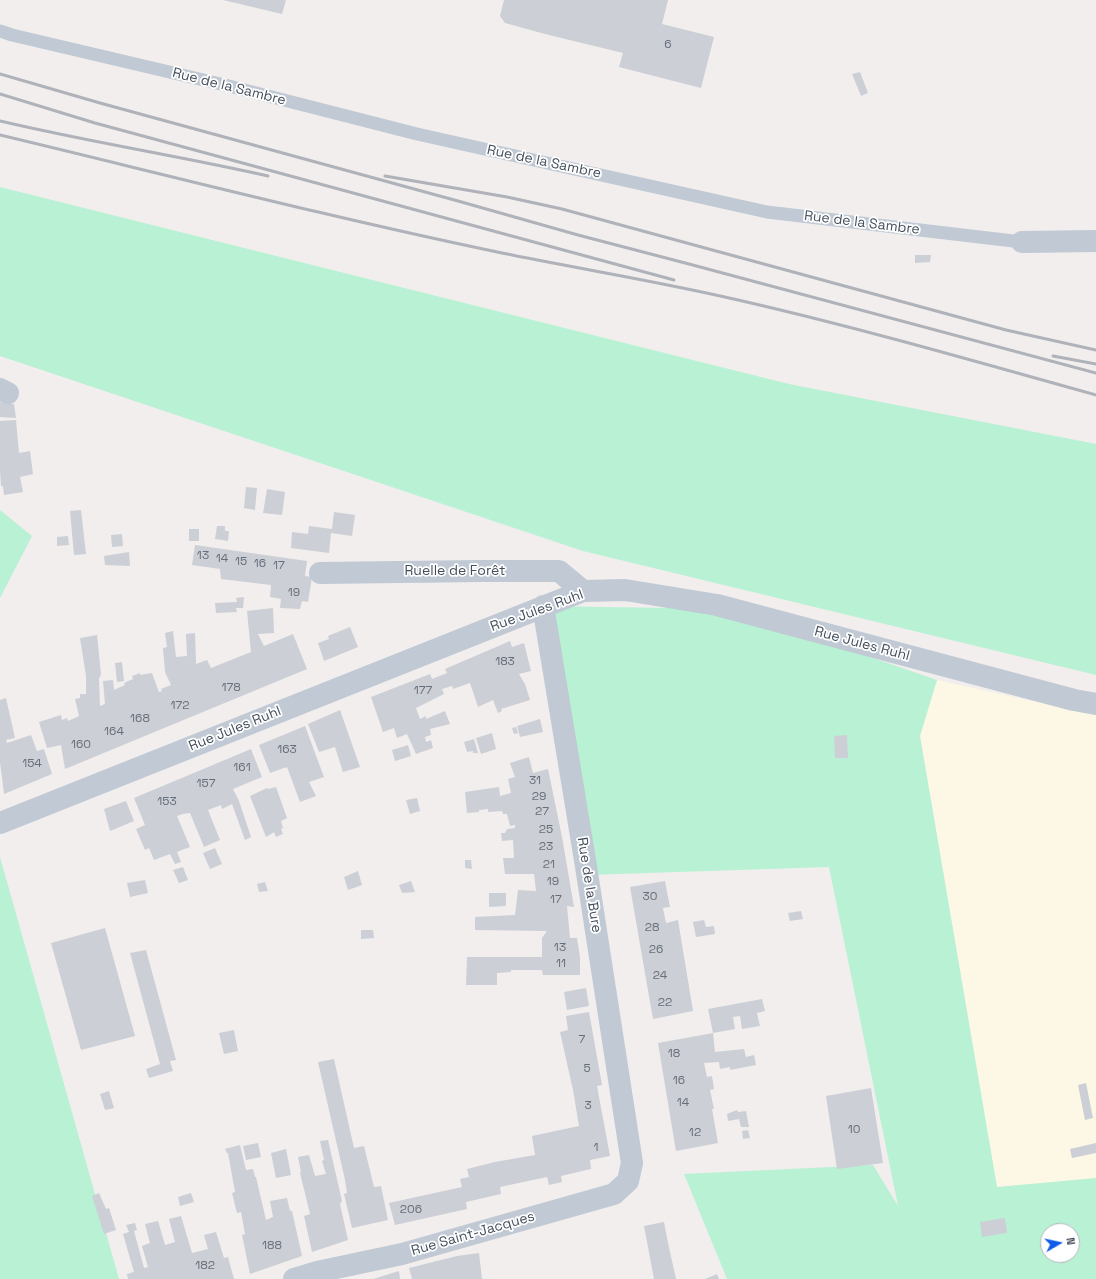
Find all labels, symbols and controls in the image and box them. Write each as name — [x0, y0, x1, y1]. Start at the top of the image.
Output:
house number: 6 — [664, 38, 672, 52]
street label: Rue de la Sambre — [171, 65, 287, 109]
street label: Rue de la Sambre — [485, 142, 603, 182]
street label: Rue de la Sambre — [803, 208, 921, 238]
house number: 13 — [197, 549, 209, 563]
house number: 14 — [216, 552, 228, 566]
house number: 15 — [235, 555, 247, 569]
house number: 16 — [254, 557, 266, 571]
house number: 17 — [273, 559, 285, 573]
street label: Ruelle de Forêt — [405, 563, 505, 579]
house number: 19 — [288, 586, 300, 600]
street label: Rue Jules Ruhl — [488, 586, 586, 636]
street label: Rue Jules Ruhl — [813, 623, 911, 665]
house number: 183 — [495, 655, 515, 669]
house number: 178 — [221, 681, 241, 695]
house number: 177 — [414, 684, 432, 698]
house number: 172 — [171, 699, 189, 713]
street label: Rue Jules Ruhl — [186, 703, 284, 755]
house number: 168 — [130, 712, 150, 726]
house number: 164 — [104, 725, 124, 739]
house number: 160 — [71, 738, 91, 752]
house number: 163 — [277, 743, 297, 757]
house number: 154 — [22, 757, 42, 771]
house number: 161 — [233, 761, 251, 775]
house number: 31 — [529, 774, 541, 788]
house number: 157 — [197, 777, 215, 791]
house number: 29 — [532, 790, 546, 804]
house number: 153 — [157, 795, 177, 809]
house number: 27 — [535, 805, 549, 819]
house number: 25 — [539, 823, 553, 837]
street label: Rue de la Bure — [573, 836, 605, 934]
house number: 23 — [539, 840, 553, 854]
house number: 21 — [543, 858, 555, 872]
house number: 19 — [547, 875, 559, 889]
house number: 30 — [643, 890, 657, 904]
house number: 17 — [550, 893, 562, 907]
house number: 28 — [645, 921, 659, 935]
house number: 13 — [554, 941, 566, 955]
house number: 26 — [649, 943, 663, 957]
house number: 11 — [556, 957, 566, 971]
house number: 24 — [653, 969, 667, 983]
house number: 22 — [658, 996, 672, 1010]
house number: 7 — [579, 1033, 585, 1047]
house number: 18 — [668, 1047, 680, 1061]
house number: 5 — [583, 1062, 591, 1076]
house number: 16 — [673, 1074, 685, 1088]
house number: 14 — [677, 1096, 689, 1110]
house number: 3 — [584, 1099, 592, 1113]
house number: 10 — [848, 1123, 860, 1137]
house number: 12 — [689, 1126, 701, 1140]
house number: 1 — [593, 1141, 599, 1155]
house number: 206 — [400, 1203, 422, 1217]
street label: Rue Saint-Jacques — [409, 1208, 537, 1260]
north arrow — [1040, 1223, 1080, 1263]
text: N — [1063, 1237, 1078, 1246]
house number: 188 — [262, 1239, 282, 1253]
house number: 182 — [195, 1259, 215, 1273]

